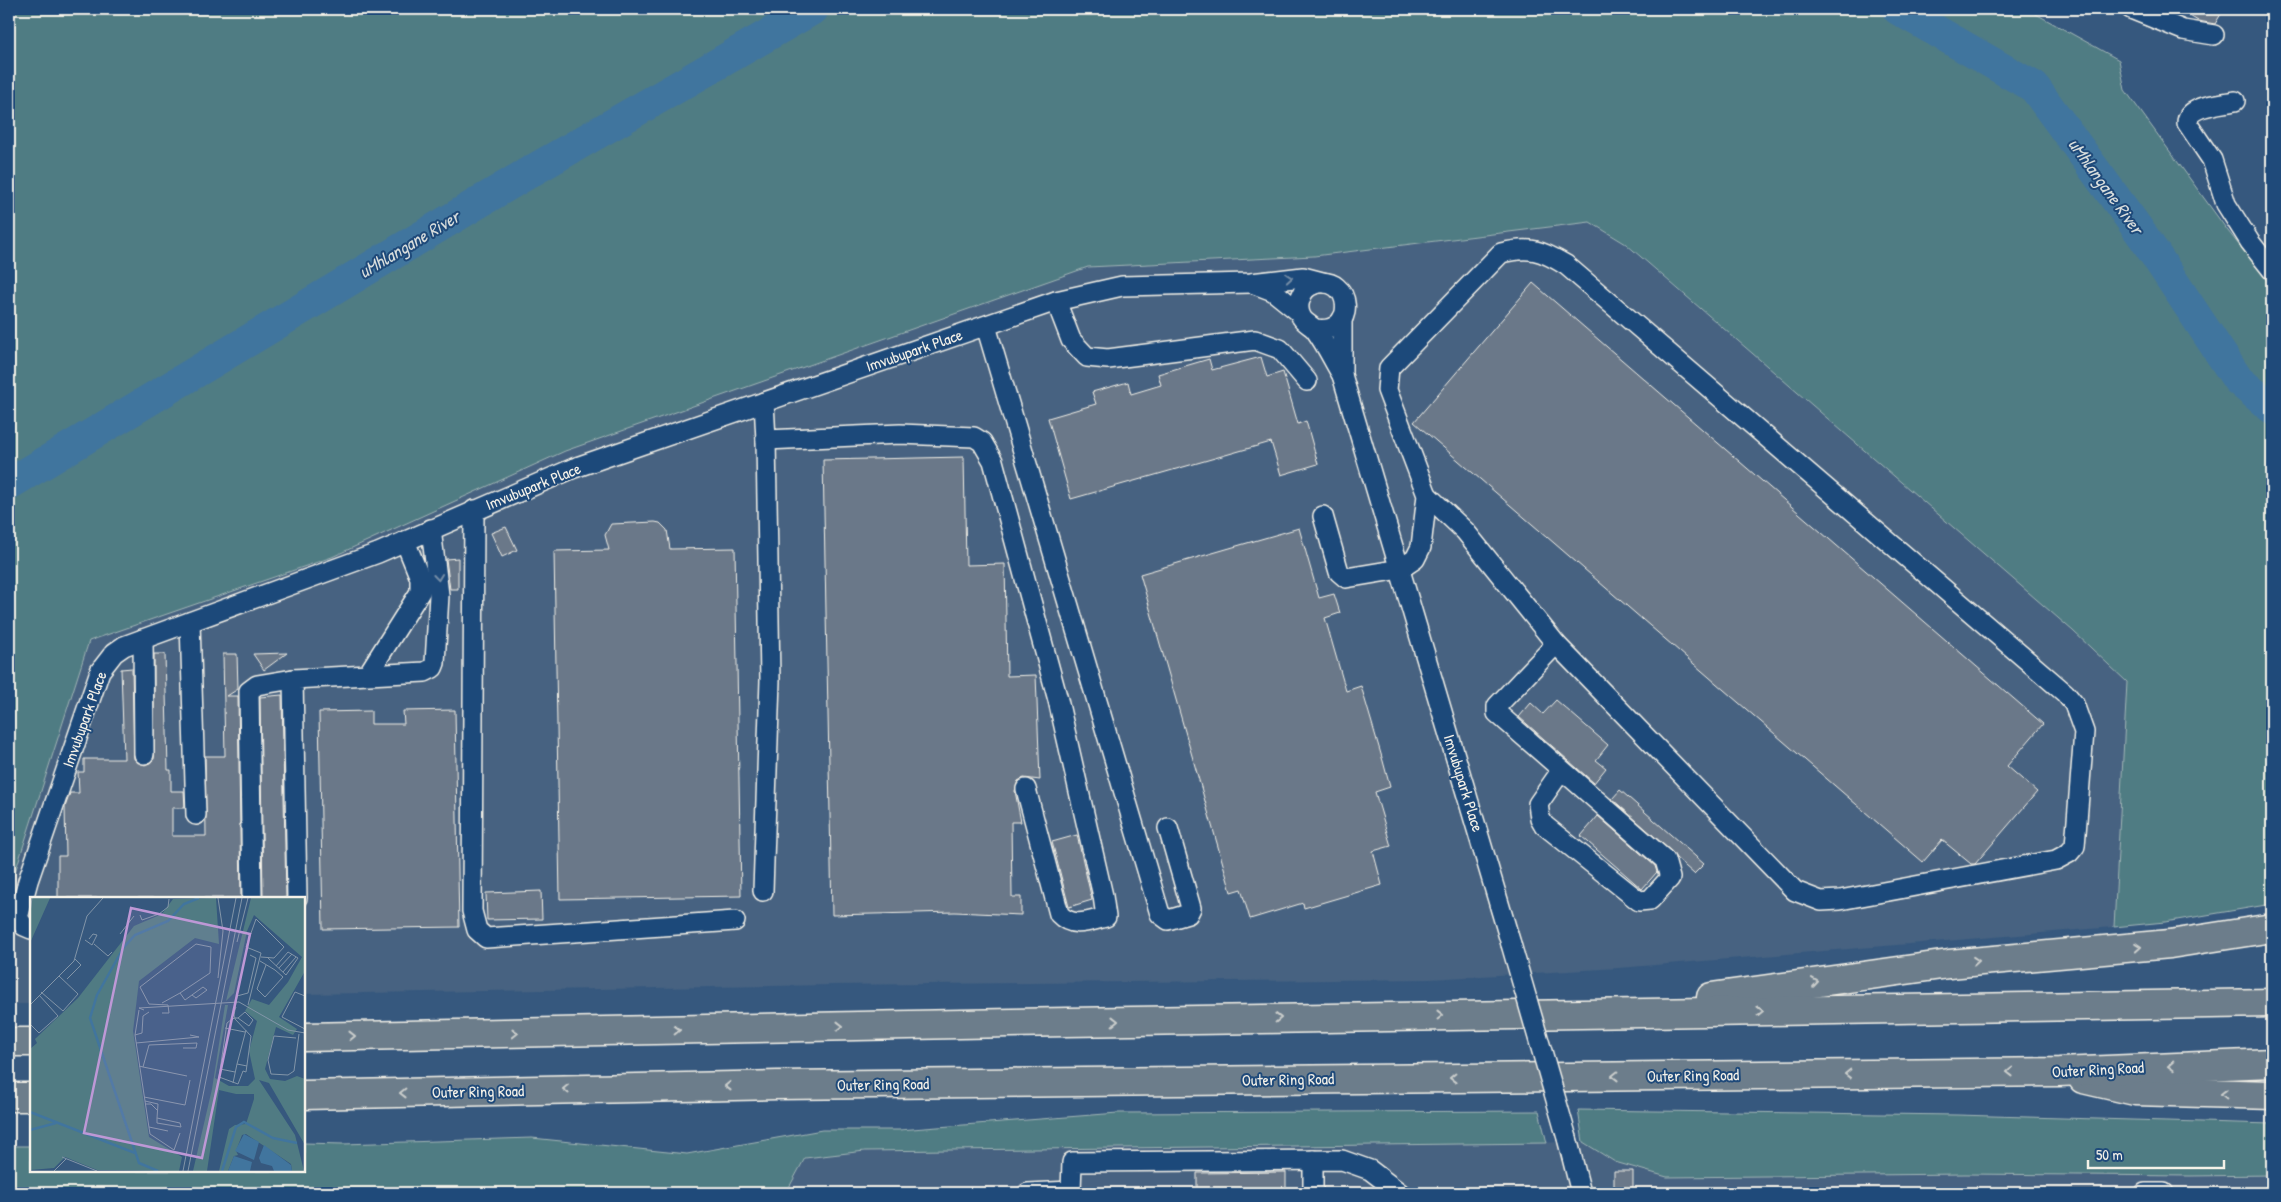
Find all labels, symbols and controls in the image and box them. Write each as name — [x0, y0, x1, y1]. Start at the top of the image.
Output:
water label: uMhlangane River — [2063, 133, 2151, 241]
water label: uMhlangane River — [354, 203, 466, 284]
one-way arrow — [1285, 272, 1293, 283]
street label: Imvubupark Place — [863, 323, 966, 377]
street label: Imvubupark Place — [482, 457, 584, 515]
one-way arrow — [432, 574, 443, 582]
street label: Imvubupark Place — [56, 667, 112, 770]
street label: Imvubupark Place — [1439, 732, 1489, 835]
inset map — [30, 897, 305, 1172]
one-way arrow — [2134, 942, 2142, 953]
one-way arrow — [1972, 956, 1980, 967]
one-way arrow — [1811, 977, 1819, 988]
one-way arrow — [1756, 1005, 1764, 1016]
one-way arrow — [1436, 1010, 1444, 1021]
one-way arrow — [1274, 1013, 1282, 1023]
one-way arrow — [1112, 1016, 1120, 1026]
one-way arrow — [836, 1021, 844, 1031]
one-way arrow — [674, 1024, 682, 1035]
one-way arrow — [512, 1028, 519, 1038]
one-way arrow — [349, 1031, 357, 1041]
street label: Outer Ring Road — [2051, 1056, 2145, 1082]
one-way arrow — [2167, 1061, 2174, 1071]
street label: Outer Ring Road — [1647, 1063, 1739, 1087]
street label: Outer Ring Road — [1242, 1067, 1334, 1091]
one-way arrow — [2006, 1067, 2014, 1077]
one-way arrow — [1843, 1069, 1851, 1079]
one-way arrow — [1611, 1071, 1618, 1081]
street label: Outer Ring Road — [837, 1072, 929, 1096]
one-way arrow — [1448, 1073, 1456, 1083]
street label: Outer Ring Road — [432, 1079, 524, 1103]
one-way arrow — [724, 1081, 732, 1091]
one-way arrow — [562, 1084, 570, 1095]
one-way arrow — [399, 1087, 407, 1098]
one-way arrow — [2219, 1089, 2227, 1099]
scale bar — [2088, 1137, 2225, 1169]
text: 50 m — [2096, 1144, 2123, 1165]

